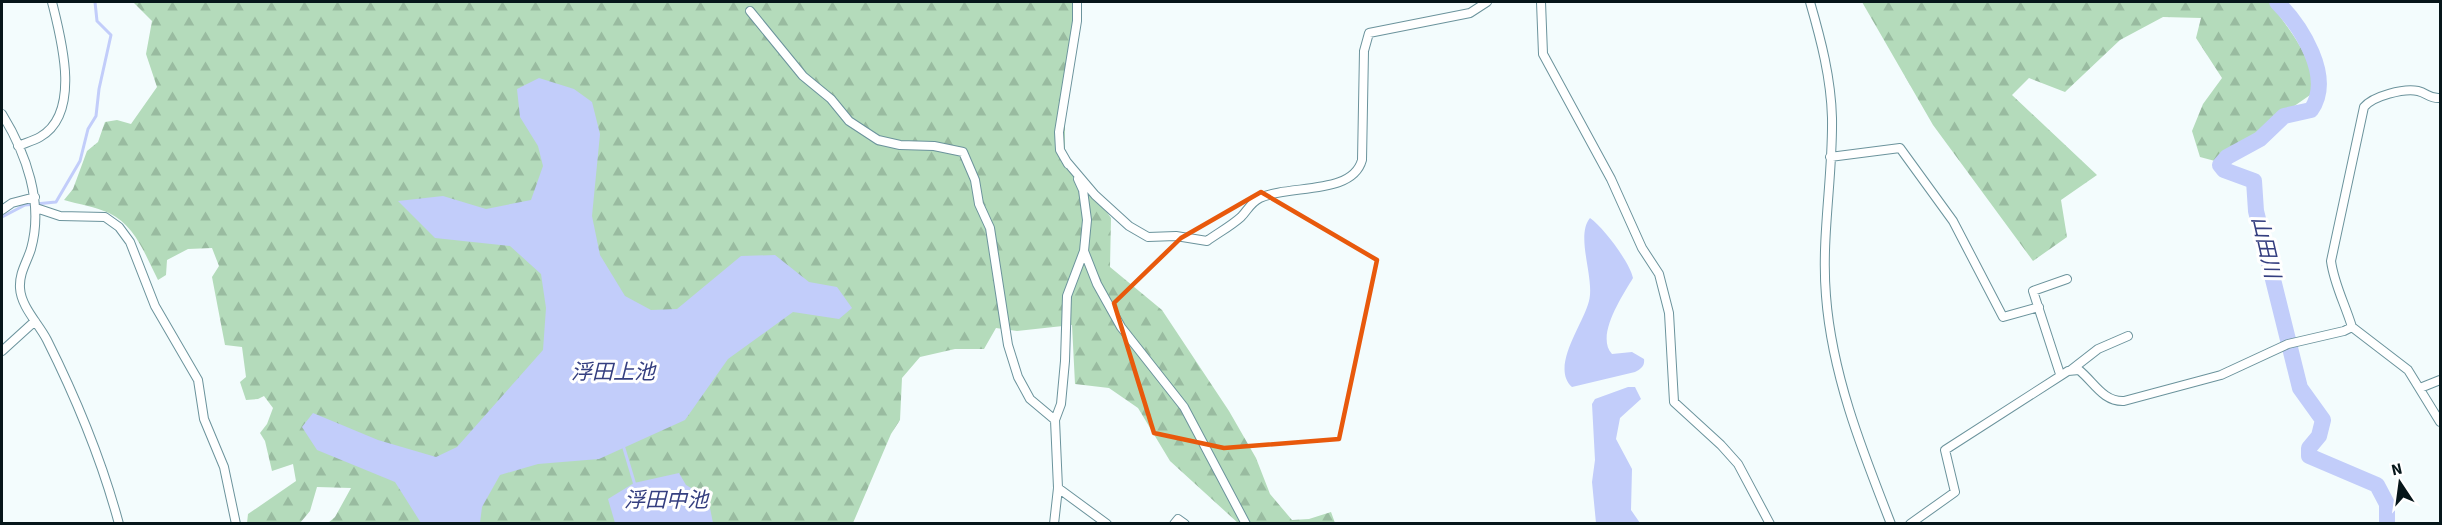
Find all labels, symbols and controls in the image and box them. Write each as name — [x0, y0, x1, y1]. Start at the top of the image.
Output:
water label: 山田川 — [2244, 213, 2288, 283]
water label: 浮田上池 — [571, 357, 657, 387]
north arrow — [2370, 453, 2430, 513]
text: N — [2389, 457, 2405, 481]
water label: 浮田中池 — [624, 485, 710, 515]

